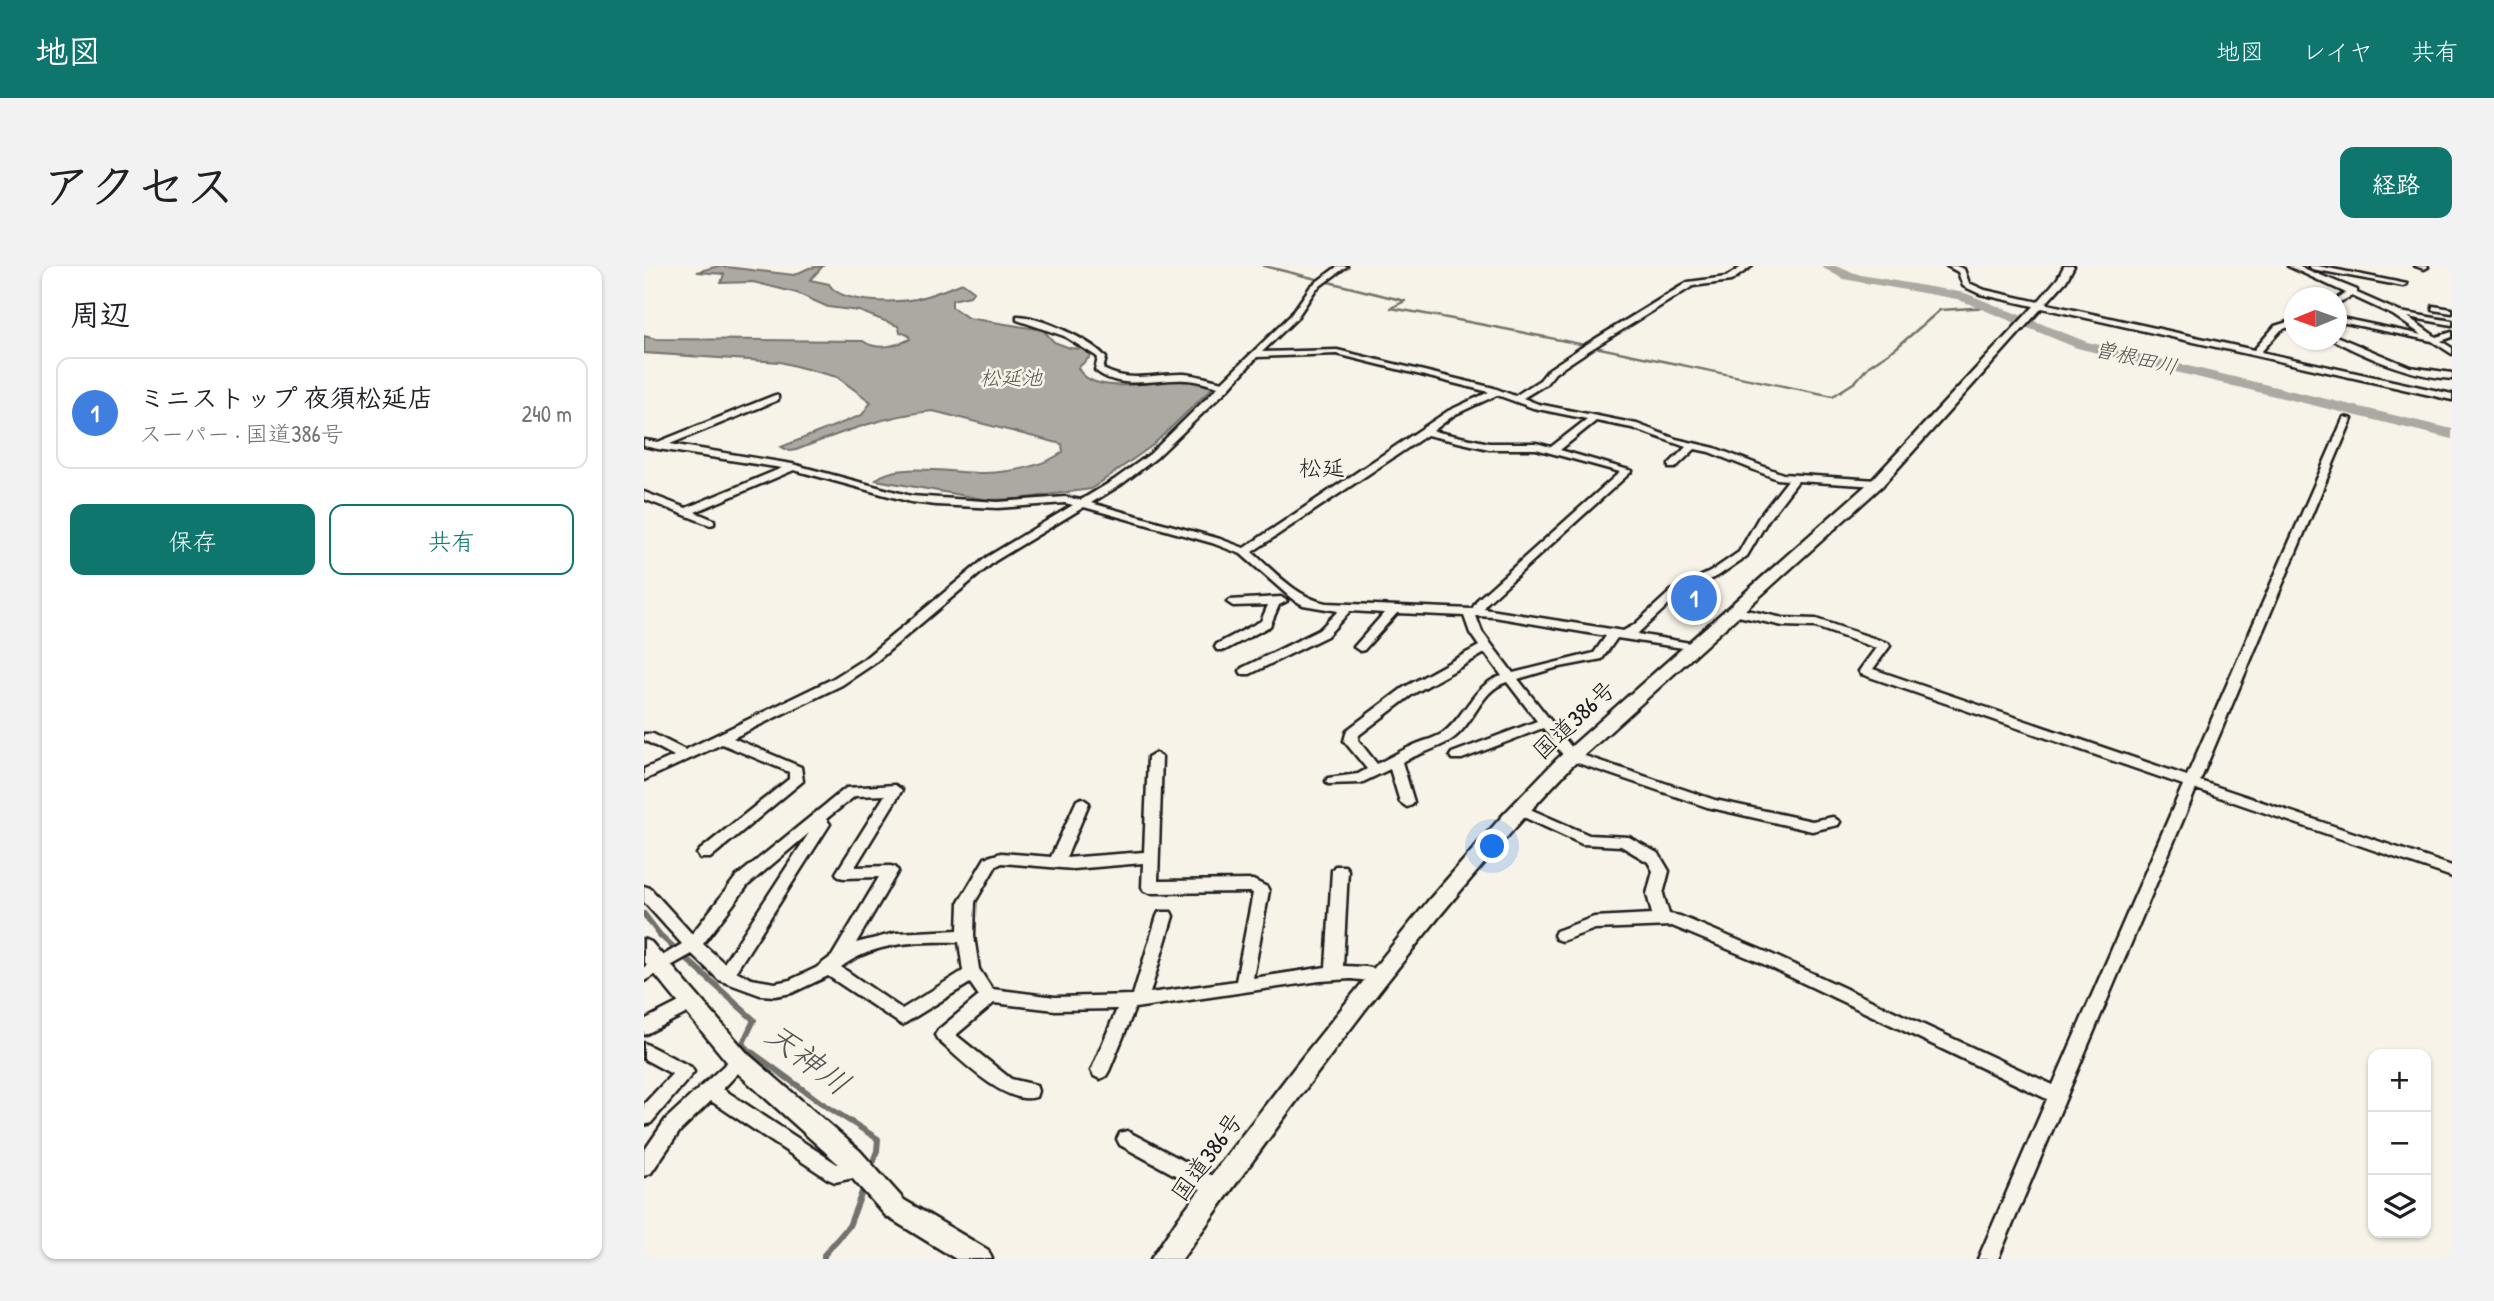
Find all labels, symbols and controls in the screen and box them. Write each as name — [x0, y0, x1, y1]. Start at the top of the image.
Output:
text: 地図 — [35, 29, 101, 73]
text: 地図 — [2216, 35, 2264, 67]
text: レイヤ — [2302, 35, 2373, 67]
text: 共有 — [2411, 35, 2459, 67]
button: 経路 — [2340, 147, 2452, 218]
text: アクセス — [42, 152, 235, 218]
north arrow — [2284, 287, 2347, 350]
text: 周辺 — [70, 294, 130, 334]
water label: 曽根田川 — [2092, 334, 2180, 381]
water label: 松延池 — [980, 363, 1043, 392]
text: ミニストップ 夜須松延店 — [139, 380, 434, 415]
text: 1 — [91, 398, 99, 429]
text: 240 m — [521, 398, 572, 429]
text: スーパー · 国道386号 — [139, 418, 344, 449]
district label: 松延 — [1299, 452, 1345, 483]
button: 保存 — [70, 504, 315, 575]
button: 共有 — [329, 504, 574, 575]
pin: 1 — [1671, 572, 1717, 624]
street label: 国道386号 — [1525, 673, 1622, 766]
your location — [1475, 829, 1509, 863]
water label: 天神川 — [757, 1013, 860, 1105]
map controls — [2368, 1049, 2431, 1238]
button: + — [2368, 1049, 2431, 1112]
street label: 国道386号 — [1163, 1105, 1249, 1207]
button: − — [2368, 1112, 2431, 1175]
button: layers — [2368, 1175, 2431, 1238]

